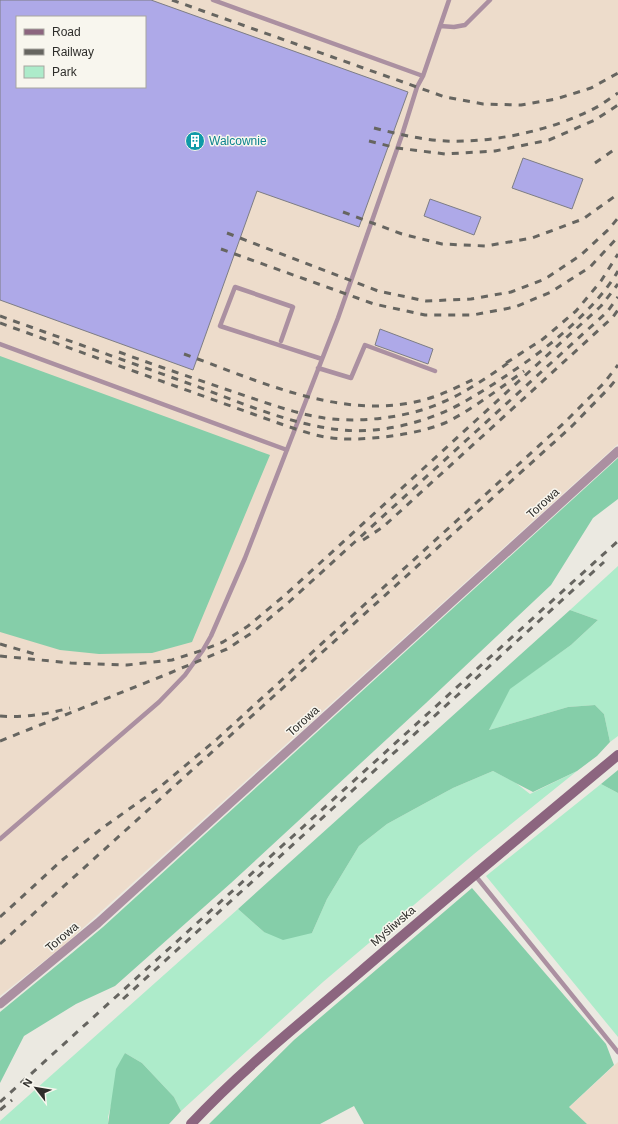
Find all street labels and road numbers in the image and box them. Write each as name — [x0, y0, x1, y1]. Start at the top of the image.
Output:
street label: Torowa — [524, 485, 562, 521]
street label: Torowa — [284, 703, 322, 739]
street label: Myśliwska — [368, 903, 418, 949]
street label: Torowa — [43, 919, 82, 955]

